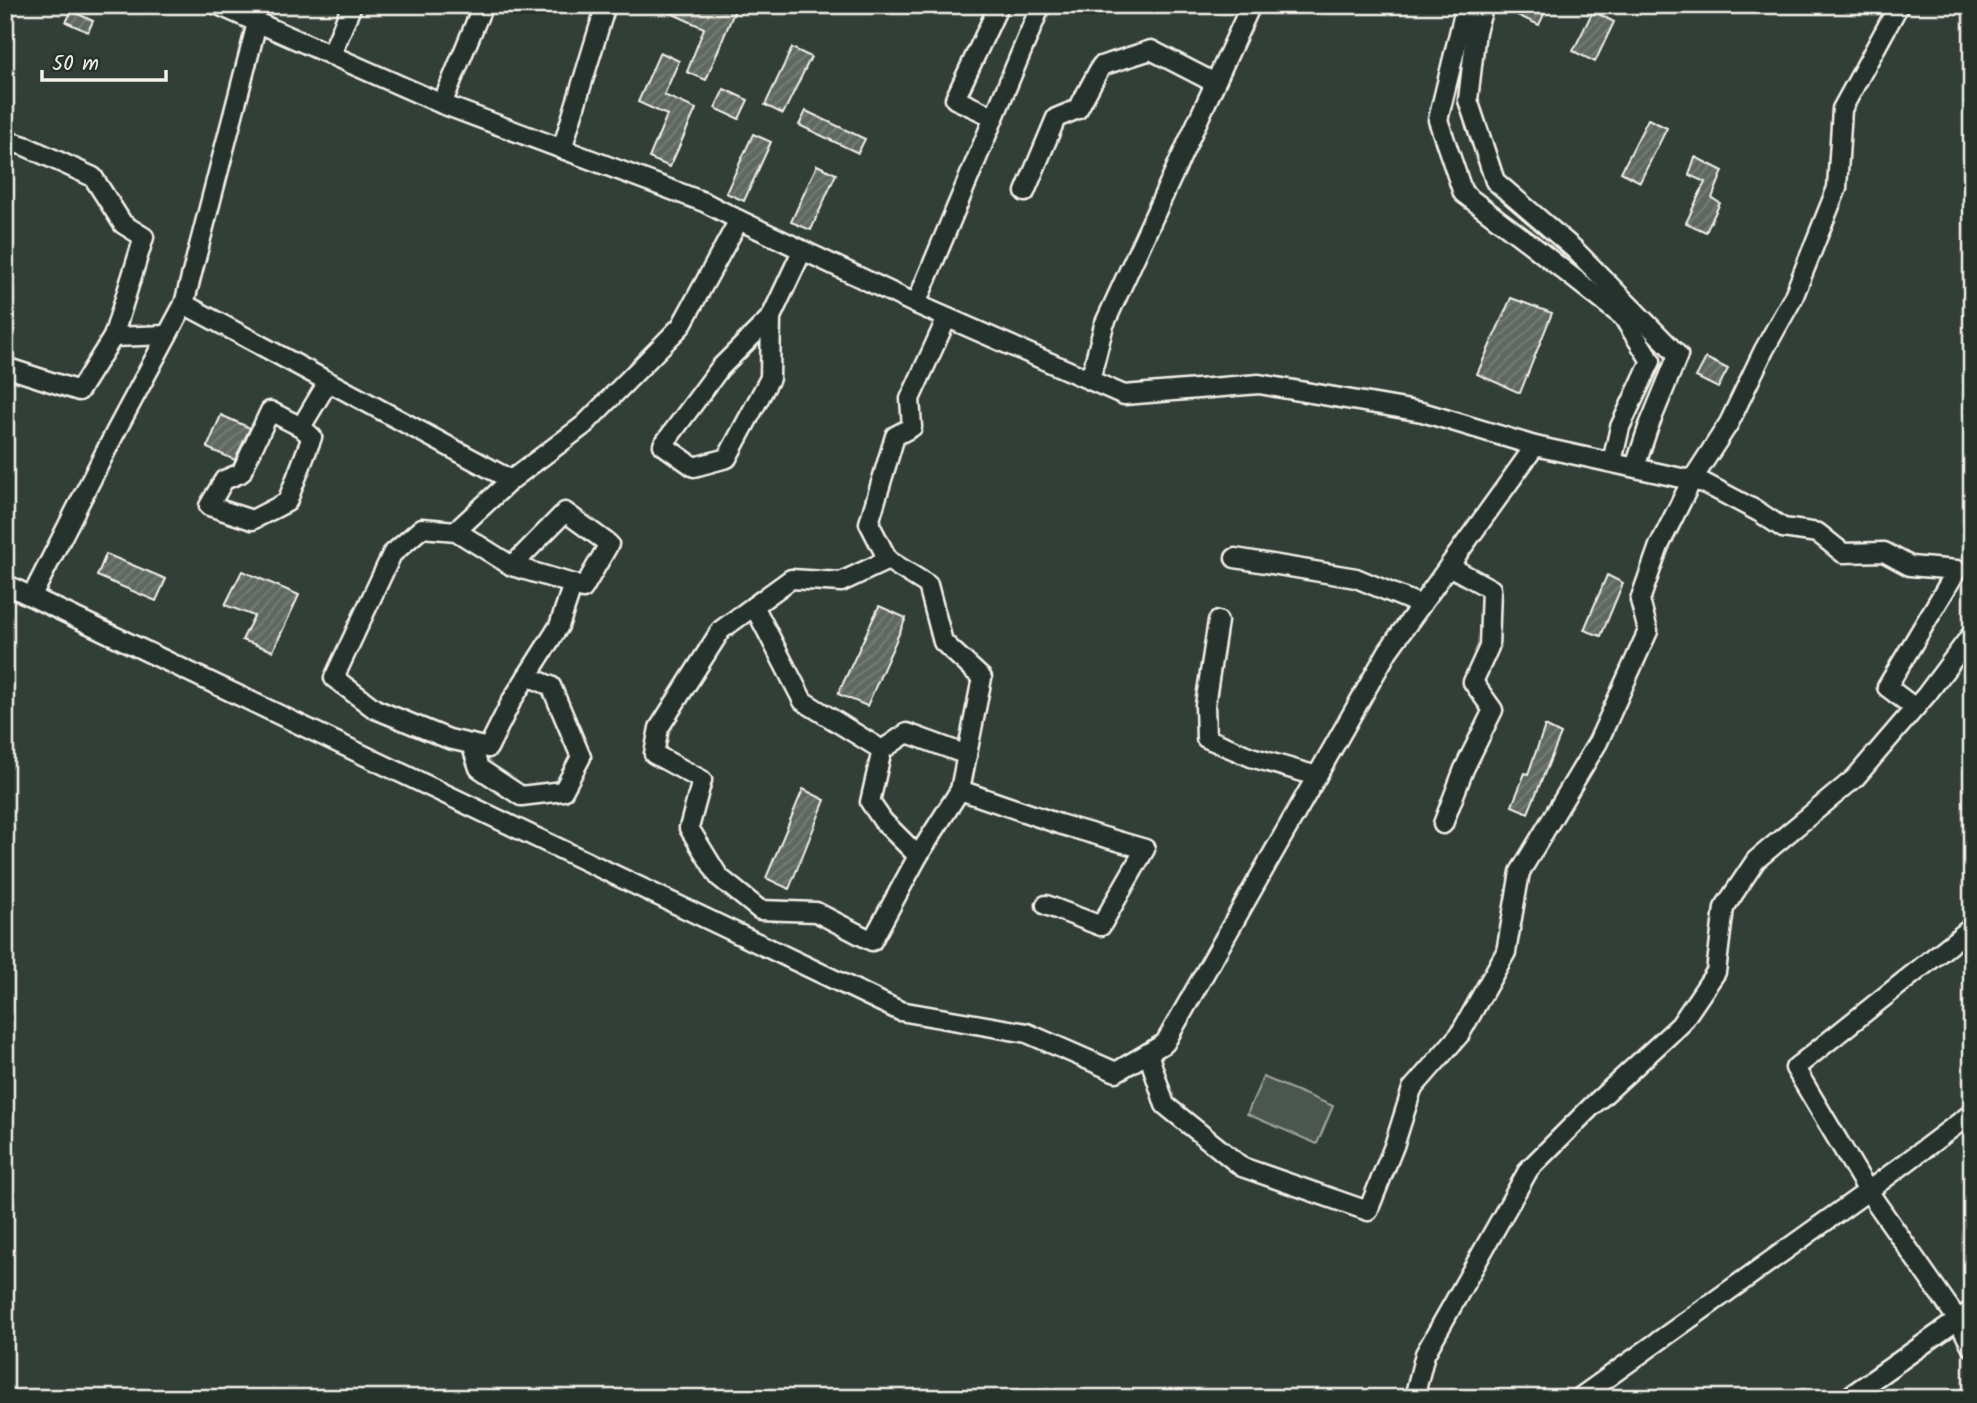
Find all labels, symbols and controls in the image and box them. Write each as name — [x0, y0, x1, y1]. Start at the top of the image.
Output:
scale bar — [42, 38, 166, 82]
text: 50 m — [52, 48, 99, 81]

